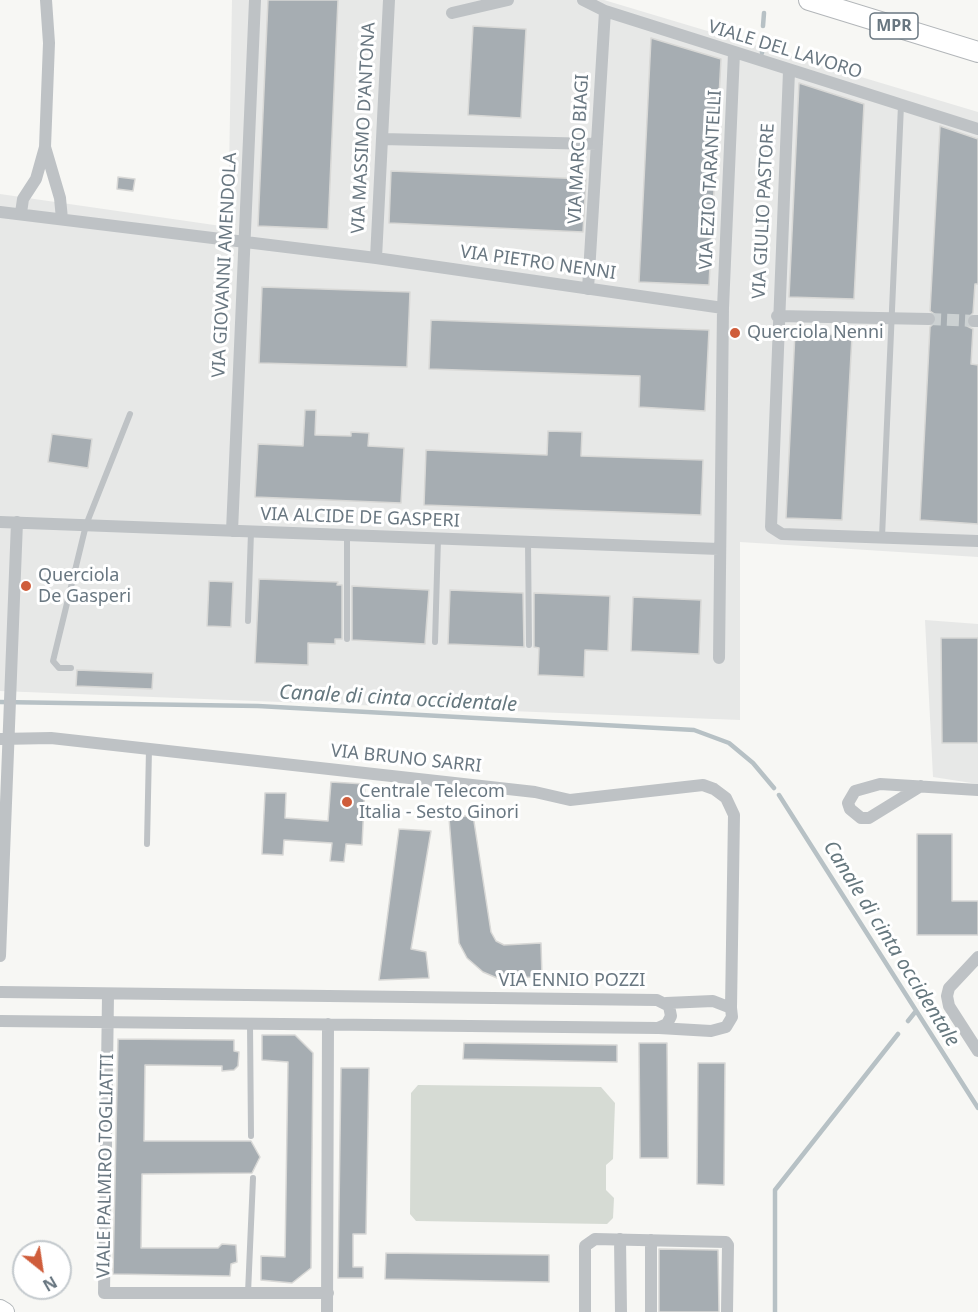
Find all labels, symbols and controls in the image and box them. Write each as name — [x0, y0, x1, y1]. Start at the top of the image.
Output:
road number: MPR — [870, 13, 918, 39]
street label: VIALE DEL LAVORO — [705, 16, 865, 84]
street label: VIA MASSIMO D'ANTONA — [348, 22, 380, 234]
street label: VIA MARCO BIAGI — [564, 74, 594, 224]
street label: VIA EZIO TARANTELLI — [696, 90, 726, 270]
street label: VIA GIULIO PASTORE — [749, 123, 779, 299]
street label: VIA GIOVANNI AMENDOLA — [208, 152, 242, 378]
street label: VIA PIETRO NENNI — [459, 241, 617, 285]
place label: Querciola Nenni — [747, 322, 884, 344]
marker: Querciola Nenni — [728, 326, 742, 340]
street label: VIA ALCIDE DE GASPERI — [260, 504, 460, 532]
place label: Querciola De Gasperi — [38, 565, 131, 608]
marker: Querciola De Gasperi — [19, 579, 33, 593]
water label: Canale di cinta occidentale — [278, 681, 518, 717]
street label: VIA BRUNO SARRI — [330, 740, 482, 778]
place label: Centrale Telecom Italia - Sesto Ginori — [359, 781, 519, 824]
marker: Centrale Telecom Italia - Sesto Ginori — [340, 795, 354, 809]
water label: Canale di cinta occidentale — [818, 837, 964, 1051]
street label: VIA ENNIO POZZI — [499, 970, 645, 992]
street label: VIALE PALMIRO TOGLIATTI — [93, 1053, 119, 1279]
north arrow — [12, 1240, 72, 1300]
text: N — [39, 1271, 61, 1297]

